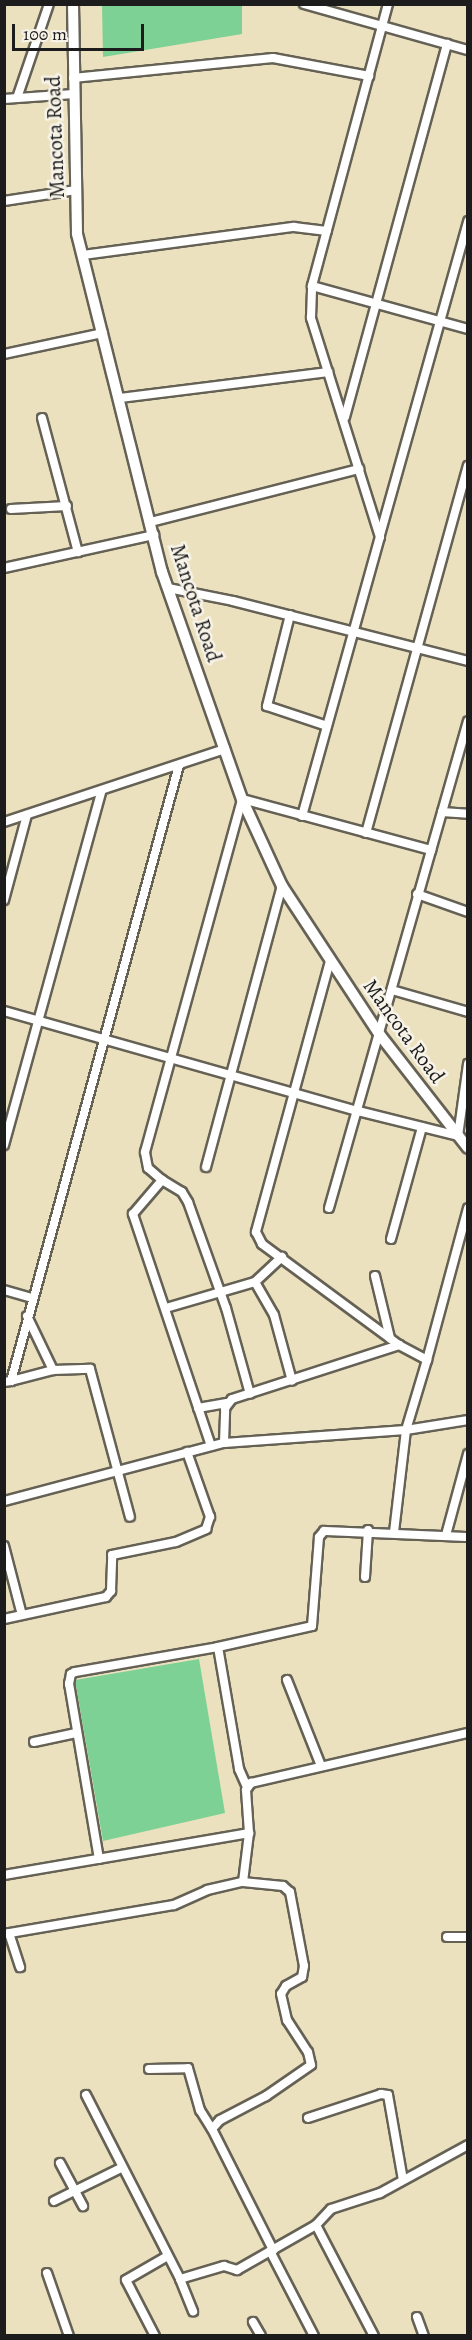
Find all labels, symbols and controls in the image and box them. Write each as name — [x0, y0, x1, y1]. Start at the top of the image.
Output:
scale bar — [15, 12, 147, 50]
text: 100 m — [23, 22, 67, 46]
street label: Mancota Road — [40, 75, 70, 199]
street label: Mancota Road — [165, 541, 227, 665]
street label: Mancota Road — [358, 974, 450, 1088]

